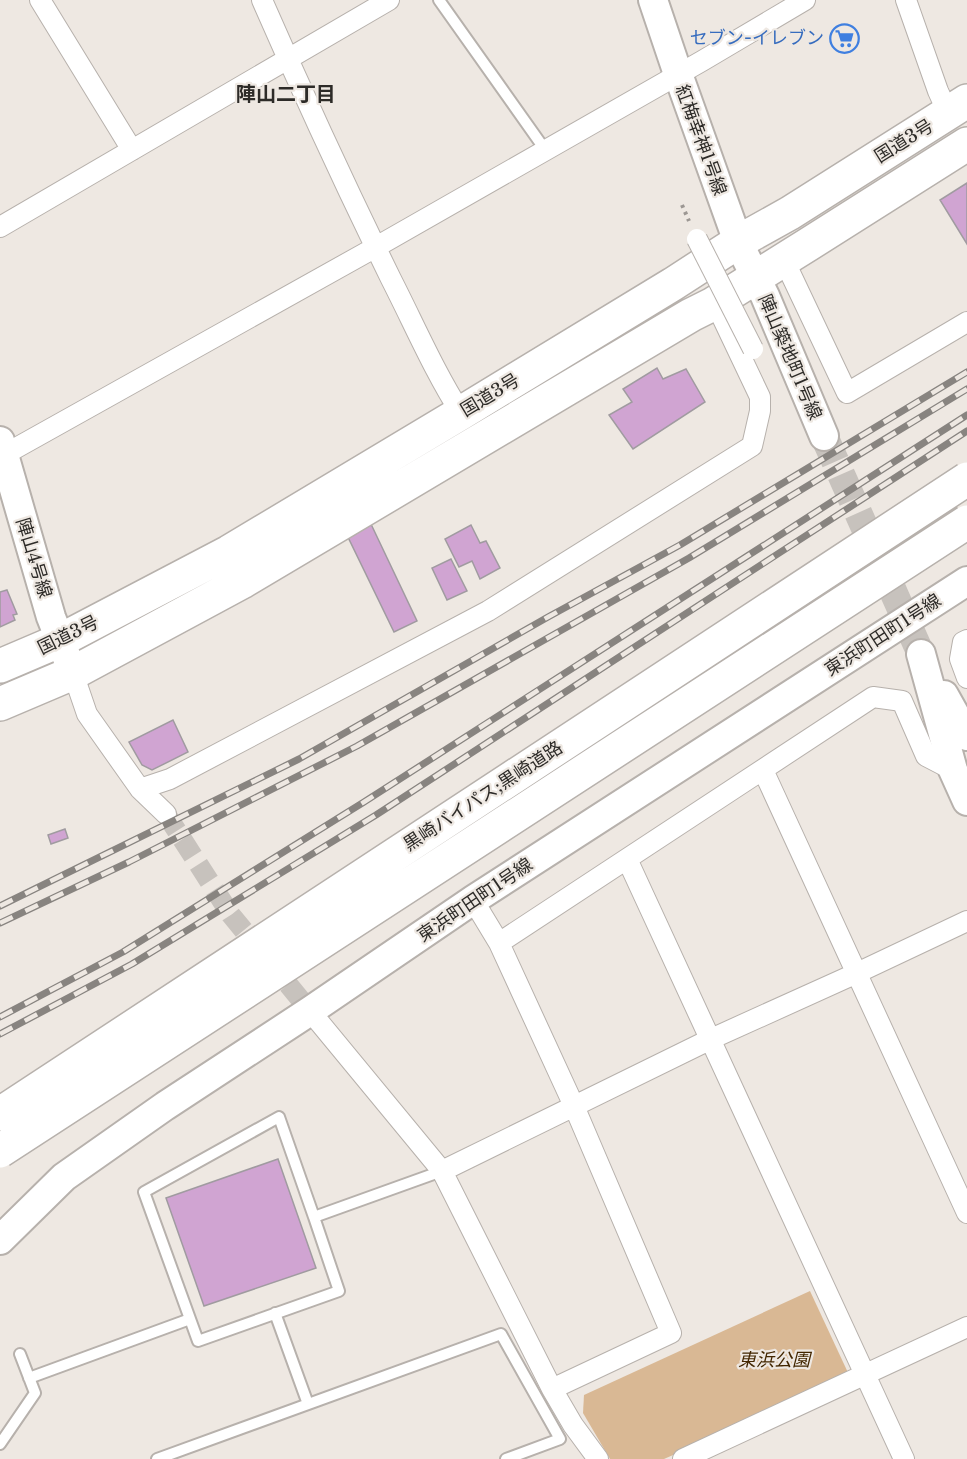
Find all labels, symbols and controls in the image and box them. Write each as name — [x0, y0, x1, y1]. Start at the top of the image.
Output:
supermarket icon: セブン-イレブン — [829, 22, 861, 54]
place label: セブン-イレブン — [690, 27, 824, 49]
district label: 陣山二丁目 — [236, 82, 336, 106]
street label: 紅梅幸神1号線 — [671, 82, 731, 198]
street label: 国道3号 — [871, 114, 937, 168]
street label: 陣山築地町1号線 — [754, 291, 826, 423]
street label: 国道3号 — [456, 369, 524, 421]
street label: 陣山4号線 — [11, 515, 57, 601]
street label: 東浜町田町1号線 — [821, 589, 945, 681]
street label: 国道3号 — [34, 611, 102, 659]
street label: 黒崎バイパス;黒崎道路 — [399, 736, 567, 856]
street label: 東浜町田町1号線 — [413, 853, 537, 947]
park label: 東浜公園 — [738, 1349, 813, 1371]

